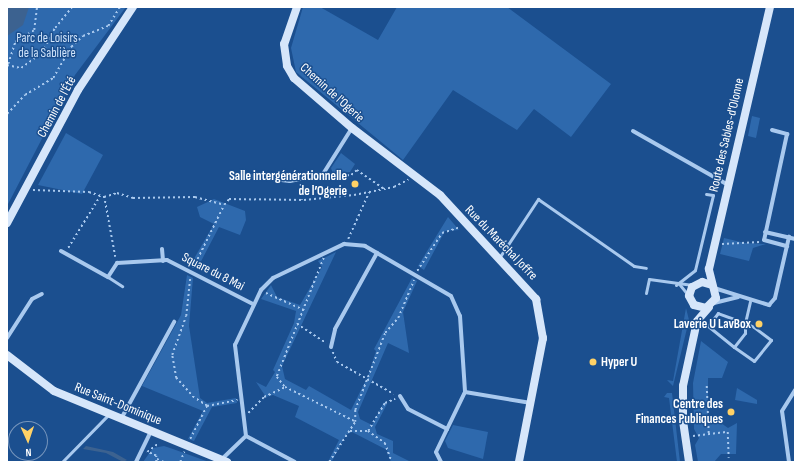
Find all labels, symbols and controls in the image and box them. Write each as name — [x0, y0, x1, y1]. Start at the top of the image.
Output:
park label: Parc de Loisirs de la Sablière — [16, 31, 78, 62]
street label: Chemin de l'Ogerie — [297, 60, 367, 126]
street label: Chemin de l'Été — [34, 74, 80, 140]
street label: Route des Sables-d'Olonne — [706, 77, 748, 193]
place label: Salle intergénérationnelle de l’Ogerie — [229, 169, 347, 200]
marker: Salle intergénérationnelle de l’Ogerie — [350, 179, 360, 189]
street label: Rue du Maréchal Joffre — [461, 202, 541, 284]
street label: Square du 8 Mai — [179, 250, 247, 294]
place label: Laverie U LavBox — [674, 316, 751, 332]
marker: Laverie U LavBox — [754, 319, 764, 329]
place label: Hyper U — [601, 354, 637, 370]
marker: Hyper U — [588, 357, 598, 367]
street label: Rue Saint-Dominique — [72, 379, 164, 429]
place label: Centre des Finances Publiques — [635, 397, 723, 428]
marker: Centre des Finances Publiques — [726, 407, 736, 417]
north arrow — [8, 421, 48, 461]
text: N — [25, 446, 32, 459]

